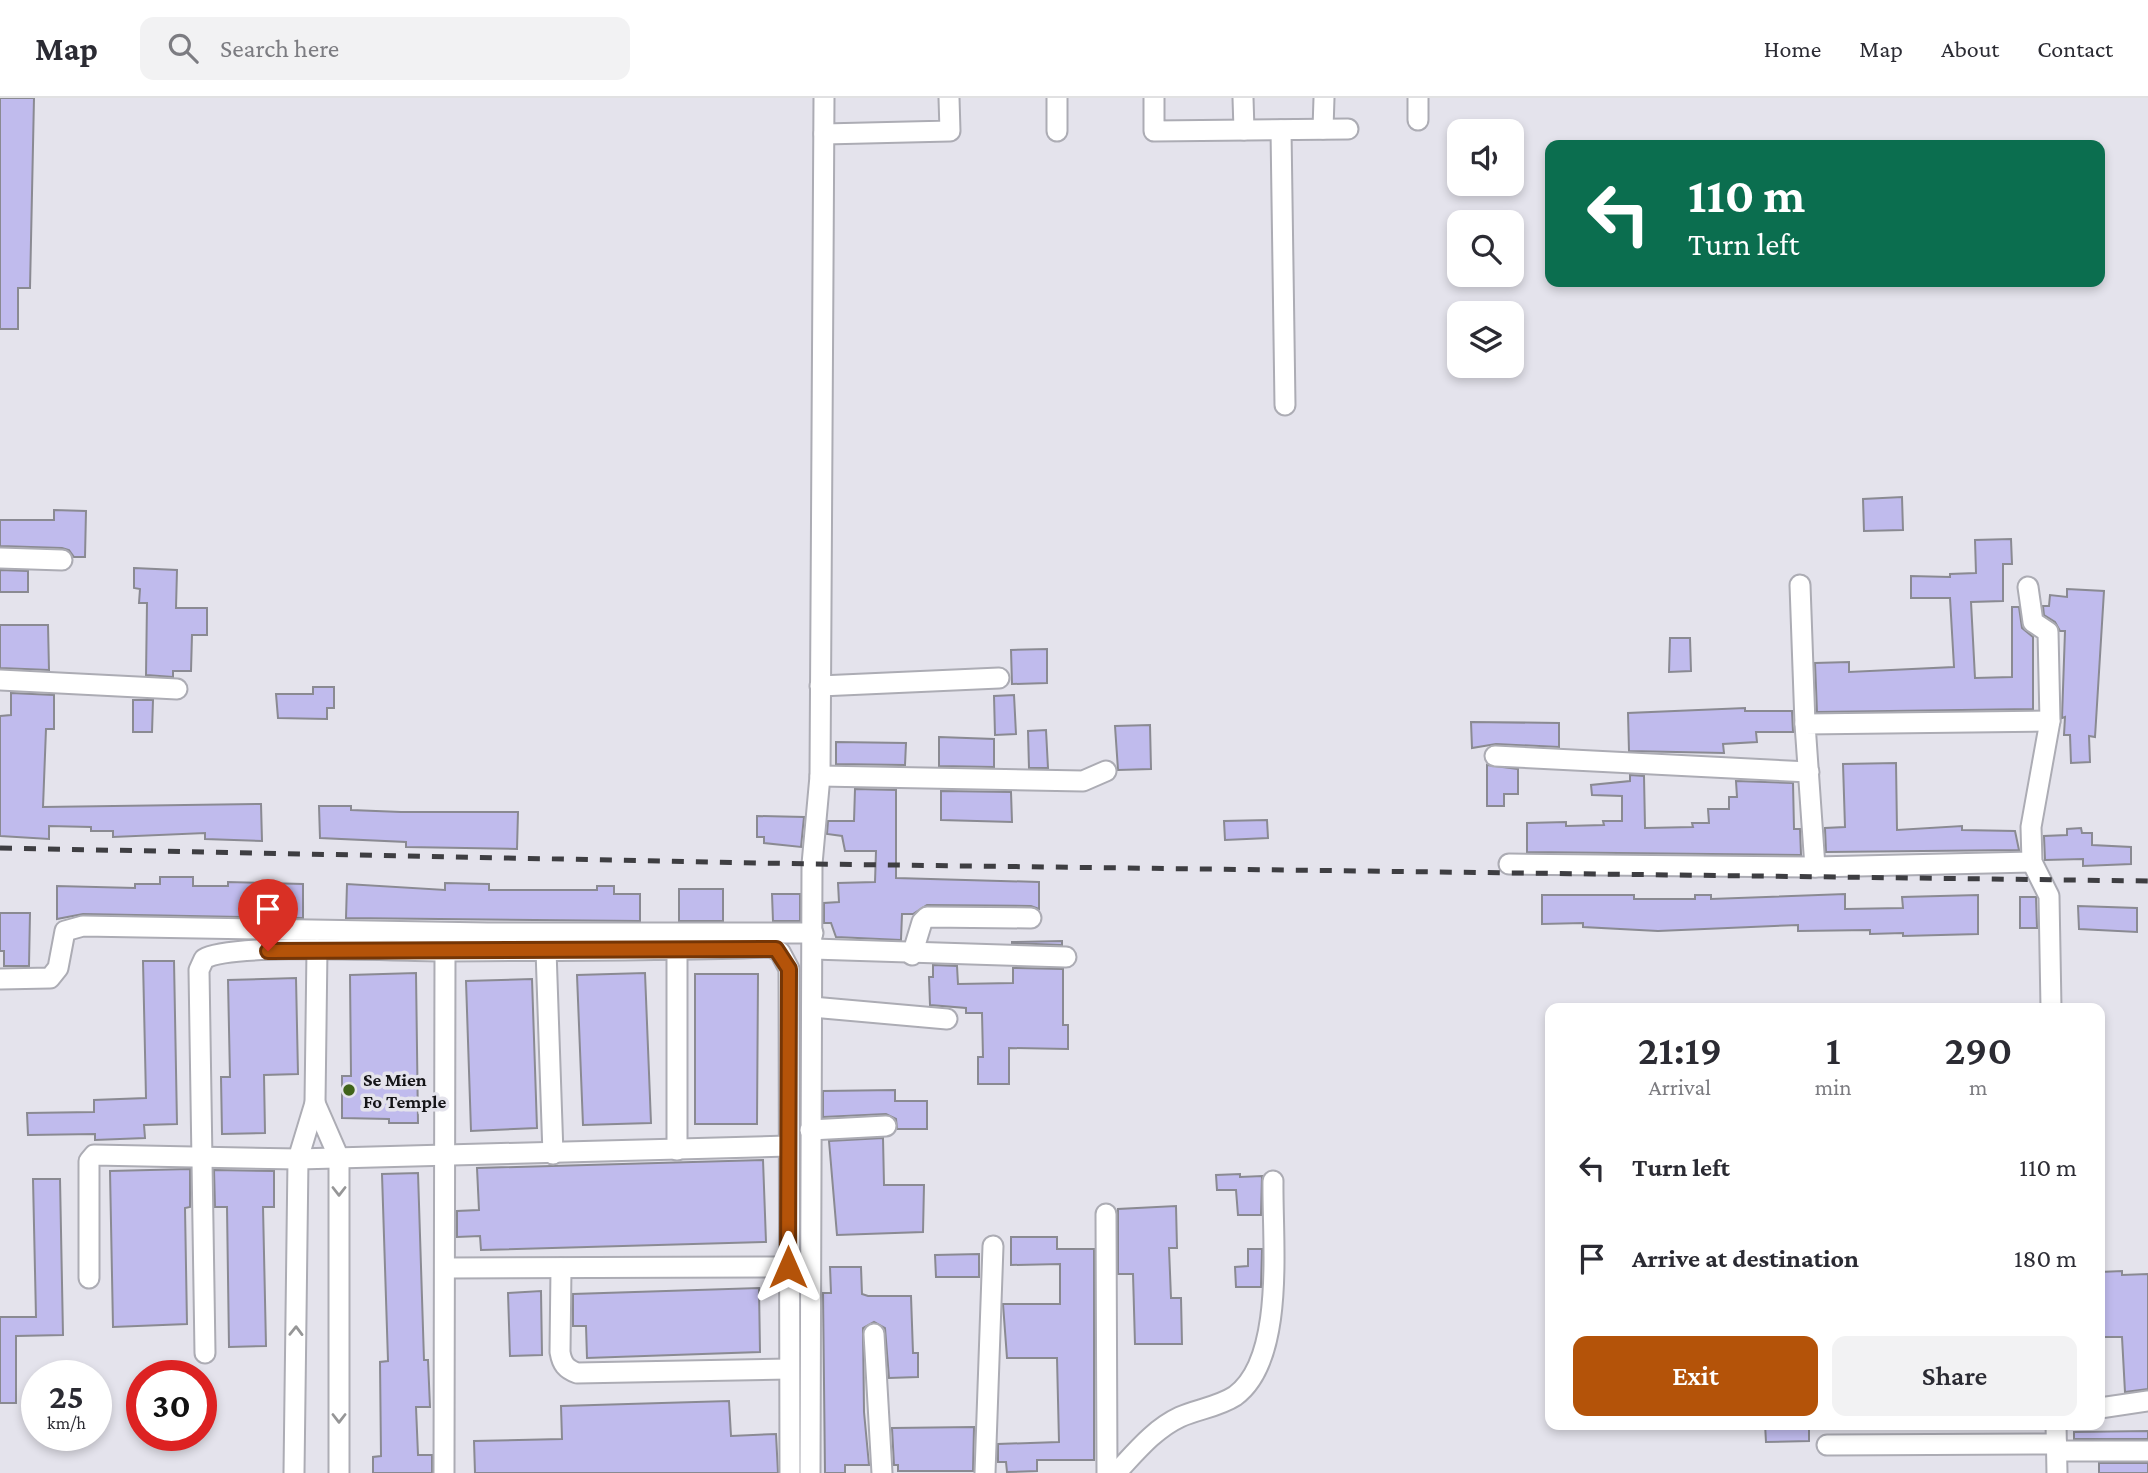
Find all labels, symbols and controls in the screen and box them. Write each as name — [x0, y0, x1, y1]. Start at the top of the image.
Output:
search box — [140, 17, 630, 80]
icon: search — [164, 29, 202, 67]
text: Map — [35, 30, 98, 67]
text: Search here — [220, 34, 339, 63]
text: Home — [1764, 35, 1821, 62]
text: Map — [1859, 35, 1903, 62]
text: About — [1941, 35, 1999, 62]
text: Contact — [2037, 35, 2113, 62]
map controls — [1447, 119, 1524, 378]
button: sound — [1447, 119, 1524, 196]
icon: left — [1573, 168, 1664, 259]
text: 110 m — [1688, 168, 1805, 223]
button: search — [1447, 210, 1524, 287]
text: Turn left — [1688, 226, 1799, 262]
button: layers — [1447, 301, 1524, 378]
pin — [238, 879, 298, 951]
icon: arrive — [249, 890, 287, 928]
text: 21:19 — [1638, 1026, 1722, 1073]
text: 1 — [1826, 1026, 1841, 1073]
text: 290 — [1944, 1026, 2012, 1073]
place label: Se Mien Fo Temple — [363, 1069, 446, 1112]
text: Arrival — [1649, 1074, 1711, 1100]
text: min — [1815, 1074, 1852, 1100]
text: m — [1969, 1074, 1988, 1100]
marker: Se Mien Fo Temple — [341, 1082, 357, 1098]
icon: left — [1573, 1149, 1611, 1187]
text: Turn left — [1632, 1153, 1730, 1182]
text: 110 m — [2019, 1153, 2077, 1182]
one-way arrow — [331, 1186, 347, 1197]
position arrow — [751, 1230, 825, 1304]
icon: arrive — [1573, 1240, 1611, 1278]
text: Arrive at destination — [1632, 1244, 1859, 1273]
text: 180 m — [2014, 1244, 2077, 1273]
one-way arrow — [288, 1326, 304, 1336]
button: Exit — [1573, 1336, 1818, 1416]
button: Share — [1832, 1336, 2077, 1416]
speed limit sign: 30 — [126, 1360, 217, 1451]
text: 25 — [49, 1377, 84, 1416]
text: km/h — [47, 1413, 86, 1433]
one-way arrow — [331, 1414, 347, 1424]

